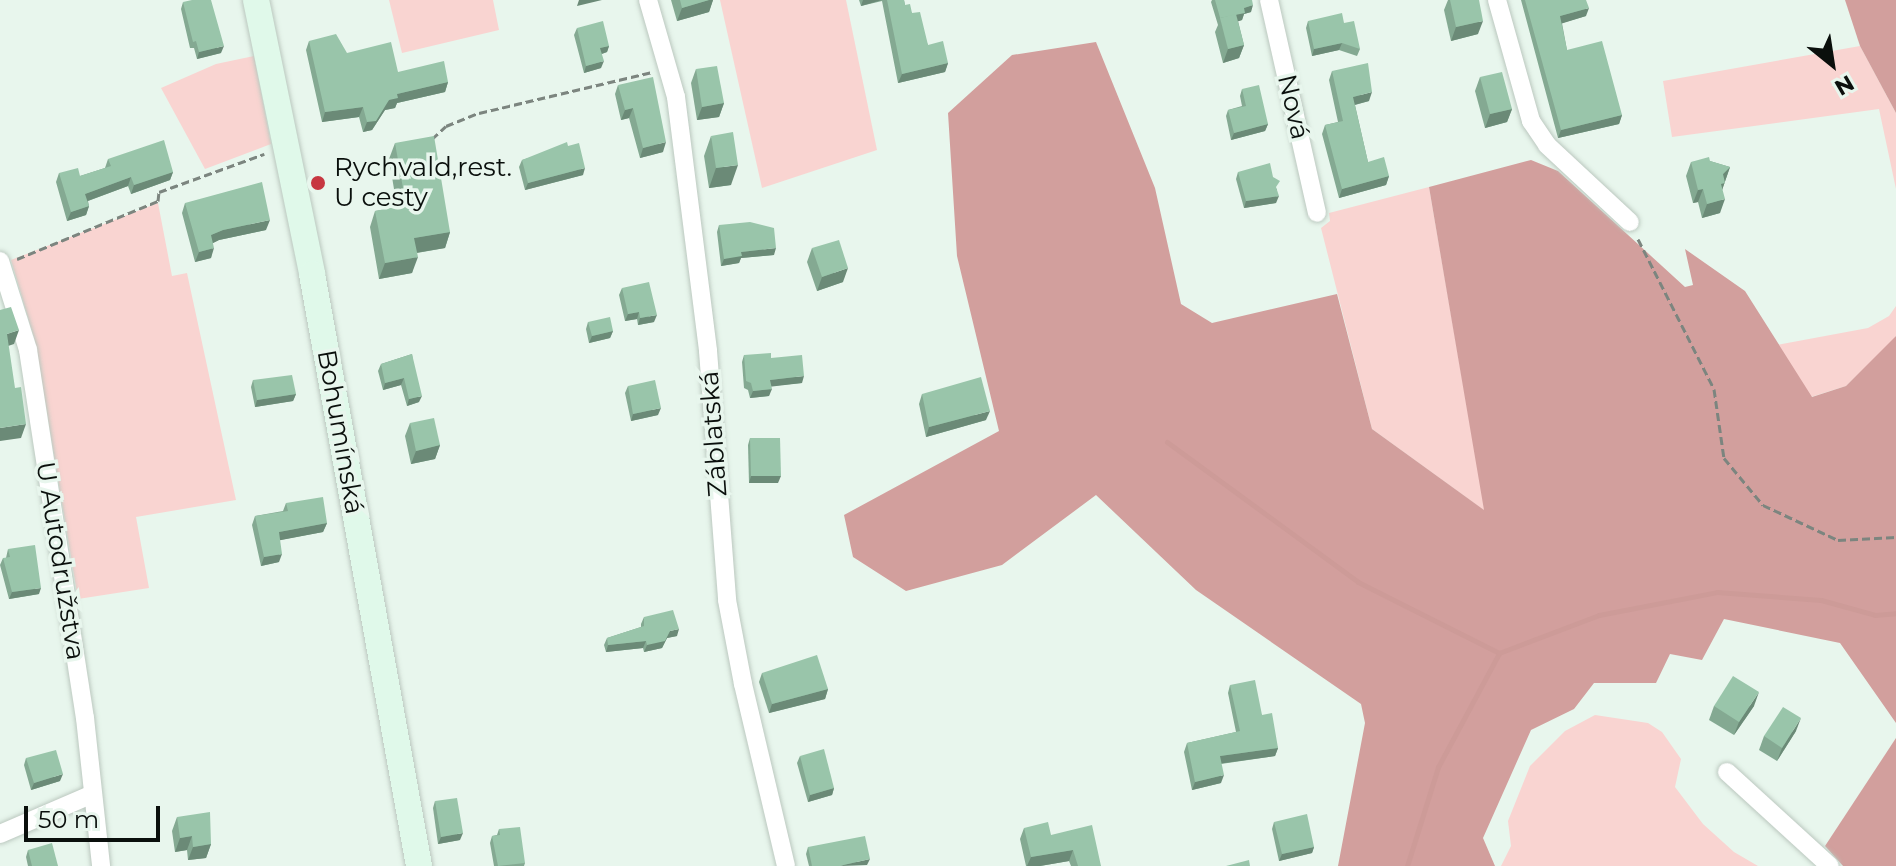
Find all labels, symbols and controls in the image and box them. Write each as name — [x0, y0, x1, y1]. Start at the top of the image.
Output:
north arrow — [1792, 24, 1872, 104]
text: N — [1830, 69, 1859, 101]
street label: Nová — [1270, 71, 1316, 143]
place label: Rychvald,rest. U cesty — [334, 152, 512, 214]
marker: Rychvald,rest. U cesty — [309, 174, 327, 192]
street label: Bohumínská — [310, 347, 370, 517]
street label: Záblatská — [694, 370, 734, 498]
street label: U Autodružstva — [29, 460, 91, 662]
scale bar — [28, 790, 164, 840]
text: 50 m — [38, 805, 99, 834]

